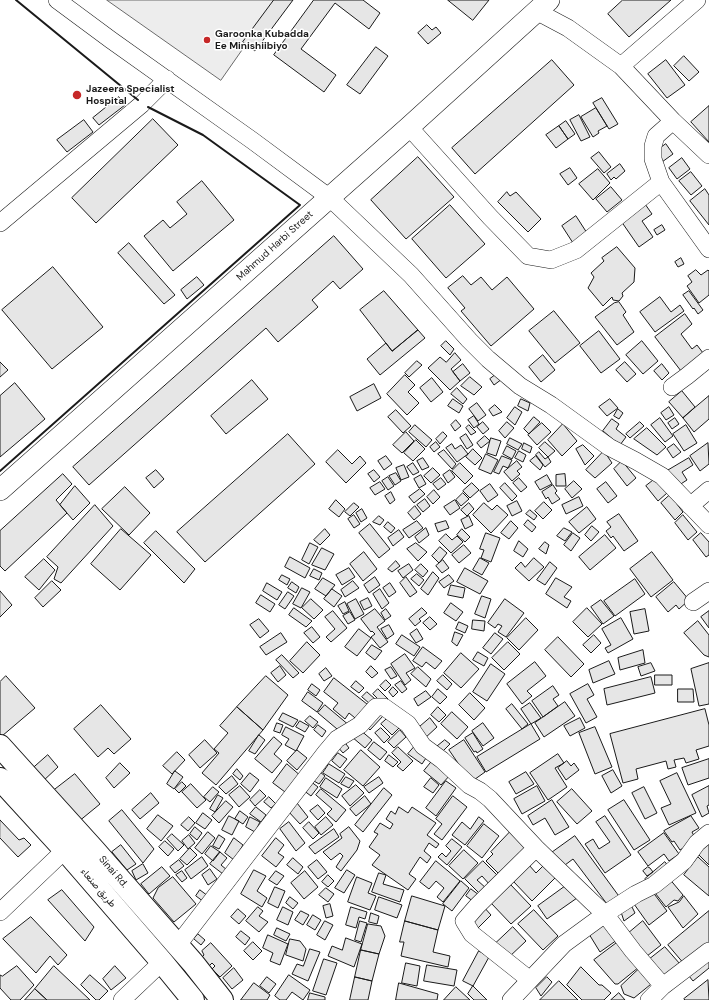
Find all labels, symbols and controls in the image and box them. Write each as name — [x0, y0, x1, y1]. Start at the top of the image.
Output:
place label: Garoonka Kubadda Ee Minishiibiyo — [215, 28, 309, 52]
marker: Garoonka Kubadda Ee Minishiibiyo — [202, 35, 212, 45]
place label: Jazeera Specialist Hospital — [86, 83, 175, 106]
marker: Jazeera Specialist Hospital — [71, 89, 83, 101]
street label: Mahmud Harbi Street — [234, 208, 316, 284]
street label: Sinai Rd. — [96, 854, 130, 890]
street label: طريق صنعاء — [78, 866, 118, 910]

